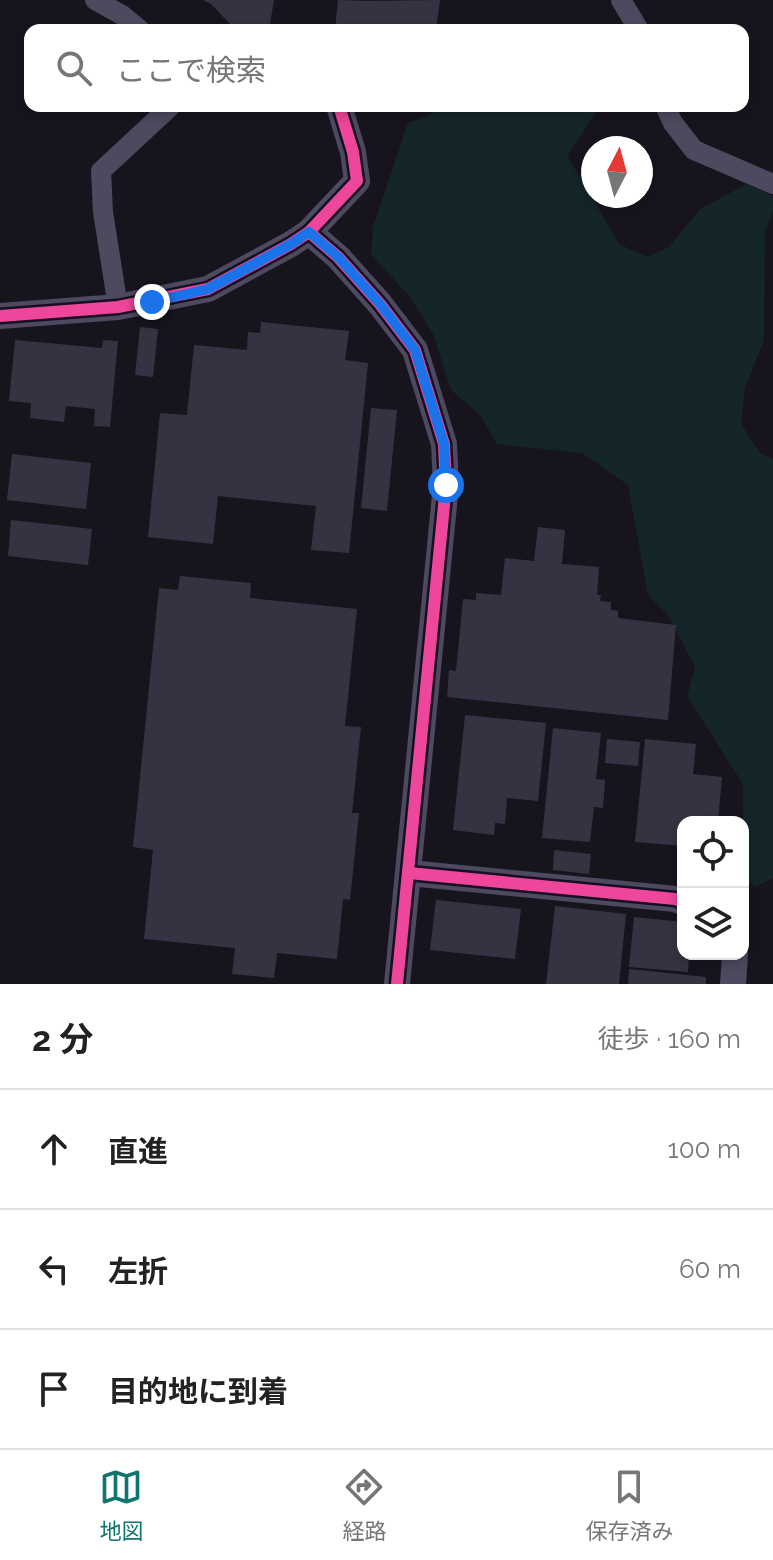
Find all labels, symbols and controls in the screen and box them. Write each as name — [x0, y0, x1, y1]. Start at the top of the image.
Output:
search box — [24, 24, 749, 112]
icon: search — [52, 46, 96, 90]
text: ここで検索 — [116, 53, 266, 88]
north arrow — [581, 136, 653, 208]
route end — [134, 284, 170, 320]
route start — [428, 467, 464, 503]
map controls — [677, 816, 749, 960]
button: locate — [677, 816, 749, 888]
button: layers — [677, 888, 749, 960]
text: 2 分 — [32, 1019, 93, 1059]
text: 徒歩 · 160 m — [598, 1024, 741, 1054]
icon: ahead — [32, 1127, 76, 1171]
text: 直進 — [108, 1134, 168, 1169]
text: 100 m — [668, 1134, 741, 1164]
icon: left — [32, 1247, 76, 1291]
text: 左折 — [108, 1254, 168, 1289]
text: 60 m — [679, 1254, 741, 1284]
icon: arrive — [32, 1367, 76, 1411]
text: 目的地に到着 — [108, 1374, 288, 1409]
tab: 地図 — [99, 1465, 144, 1545]
tab: 経路 — [342, 1465, 387, 1545]
tab: 保存済み — [585, 1465, 674, 1545]

